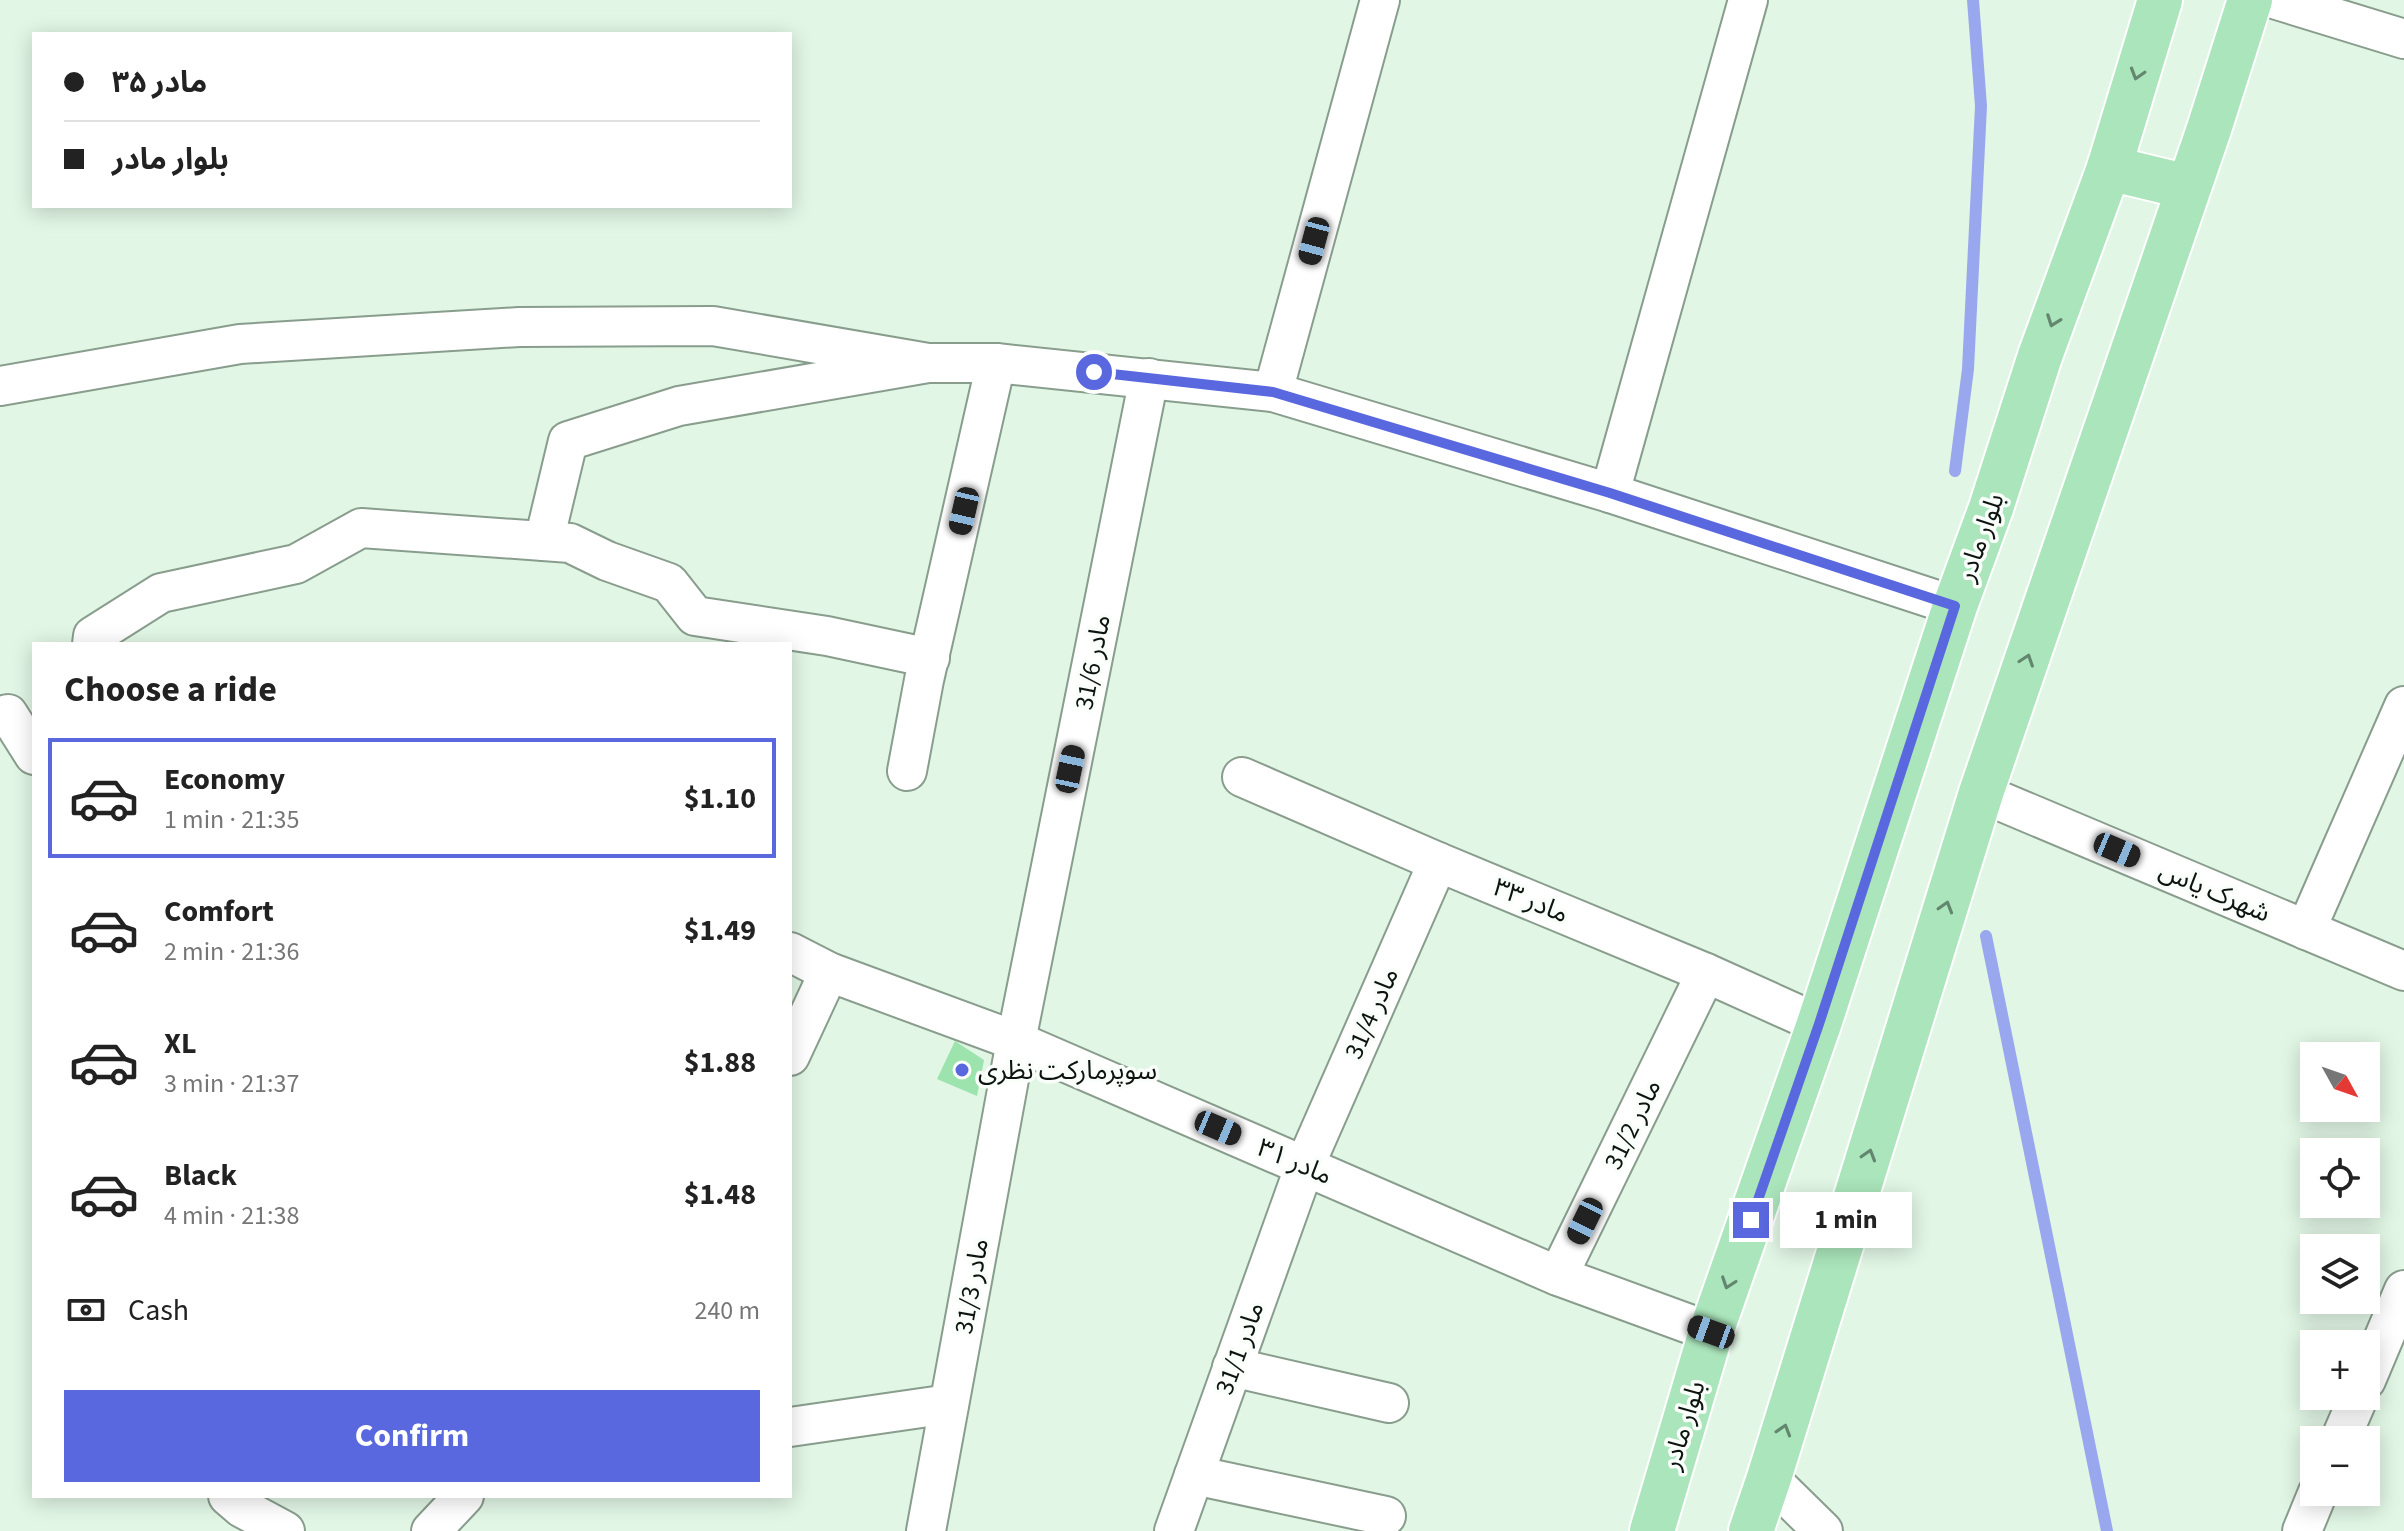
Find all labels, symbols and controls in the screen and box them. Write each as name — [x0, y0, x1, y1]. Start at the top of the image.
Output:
text: مادر ۳۵ — [112, 61, 207, 104]
one-way arrow — [2130, 67, 2146, 81]
text: بلوار مادر — [112, 138, 229, 181]
car — [1296, 215, 1332, 267]
one-way arrow — [2047, 313, 2063, 327]
route start — [1076, 354, 1112, 390]
car — [947, 485, 981, 537]
street label: بلوار مادر — [1947, 488, 2013, 587]
street label: مادر 31/6 — [1065, 611, 1120, 713]
one-way arrow — [2017, 653, 2033, 667]
text: Choose a ride — [64, 664, 277, 715]
car — [1053, 743, 1087, 795]
text: Economy — [164, 758, 285, 801]
icon: car — [68, 762, 140, 834]
text: $1.10 — [684, 777, 756, 820]
text: 1 min · 21:35 — [164, 801, 299, 838]
car — [2090, 830, 2144, 870]
street label: شهرک یاس — [2153, 851, 2276, 931]
street label: مادر ۳۳ — [1488, 869, 1574, 932]
text: Comfort — [164, 890, 274, 933]
icon: car — [68, 894, 140, 966]
one-way arrow — [1937, 900, 1953, 914]
text: $1.49 — [684, 909, 756, 952]
text: 2 min · 21:36 — [164, 933, 299, 970]
street label: مادر 31/4 — [1335, 962, 1408, 1065]
text: XL — [164, 1022, 197, 1065]
icon: car — [68, 1026, 140, 1098]
text: $1.88 — [684, 1041, 756, 1084]
north arrow — [2300, 1042, 2380, 1122]
map controls — [2300, 1042, 2380, 1506]
place label: سوپرمارکت نظری — [978, 1052, 1157, 1089]
marker: سوپرمارکت نظری — [953, 1061, 971, 1079]
text: 3 min · 21:37 — [164, 1065, 299, 1102]
street label: مادر 31/2 — [1595, 1073, 1670, 1176]
car — [1191, 1108, 1245, 1148]
street label: مادر ۳۱ — [1252, 1129, 1338, 1194]
button: locate — [2300, 1138, 2380, 1218]
one-way arrow — [1860, 1149, 1876, 1163]
text: Black — [164, 1154, 237, 1197]
icon: car — [68, 1158, 140, 1230]
text: $1.48 — [684, 1173, 756, 1216]
callout: 1 min — [1779, 1192, 1911, 1248]
car — [1564, 1194, 1606, 1248]
text: 4 min · 21:38 — [164, 1197, 299, 1234]
text: 1 min — [1814, 1201, 1878, 1238]
route end — [1733, 1202, 1769, 1238]
button: layers — [2300, 1234, 2380, 1314]
street label: مادر 31/3 — [945, 1235, 998, 1337]
one-way arrow — [1722, 1275, 1738, 1289]
icon: cash — [64, 1288, 108, 1332]
text: Cash — [128, 1289, 189, 1332]
text: 240 m — [694, 1292, 760, 1329]
street label: مادر 31/1 — [1206, 1297, 1273, 1400]
car — [1684, 1313, 1738, 1351]
button: + — [2300, 1330, 2380, 1410]
street label: بلوار مادر — [1652, 1376, 1714, 1475]
button: Confirm — [64, 1390, 760, 1482]
one-way arrow — [1775, 1424, 1791, 1438]
button: − — [2300, 1426, 2380, 1506]

